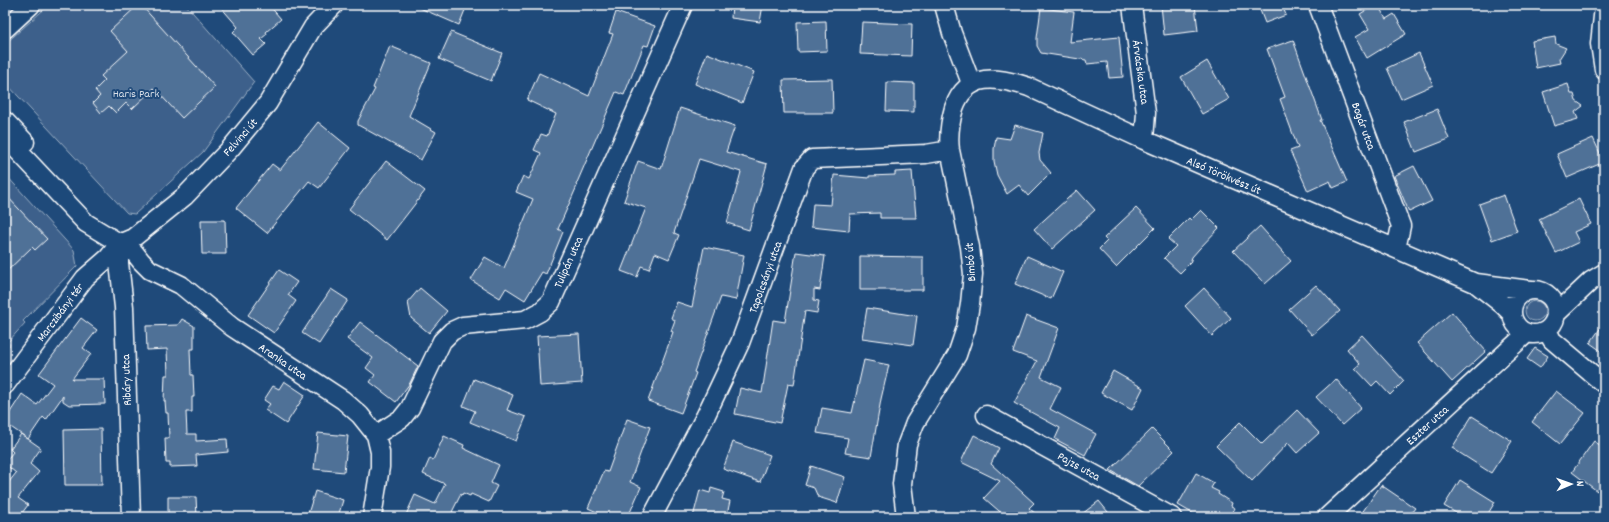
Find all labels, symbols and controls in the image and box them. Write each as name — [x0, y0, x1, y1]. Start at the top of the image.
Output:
street label: Árvácska utca — [1127, 39, 1152, 106]
park label: Haris Park — [113, 86, 159, 103]
street label: Bogár utca — [1346, 100, 1379, 153]
street label: Felvinci út — [220, 115, 263, 161]
street label: Alsó Törökvész út — [1183, 153, 1264, 200]
street label: Tulipán utca — [550, 234, 588, 291]
street label: Tapolcsányi utca — [746, 239, 787, 316]
street label: Bimbó út — [962, 241, 981, 282]
street label: Marczibányi tér — [34, 280, 89, 346]
street label: Aranka utca — [254, 340, 310, 385]
street label: Ribáry utca — [118, 354, 137, 406]
street label: Eszter utca — [1403, 402, 1453, 450]
street label: Pajzs utca — [1054, 449, 1103, 486]
north arrow — [1551, 464, 1591, 504]
text: N — [1571, 481, 1587, 487]

